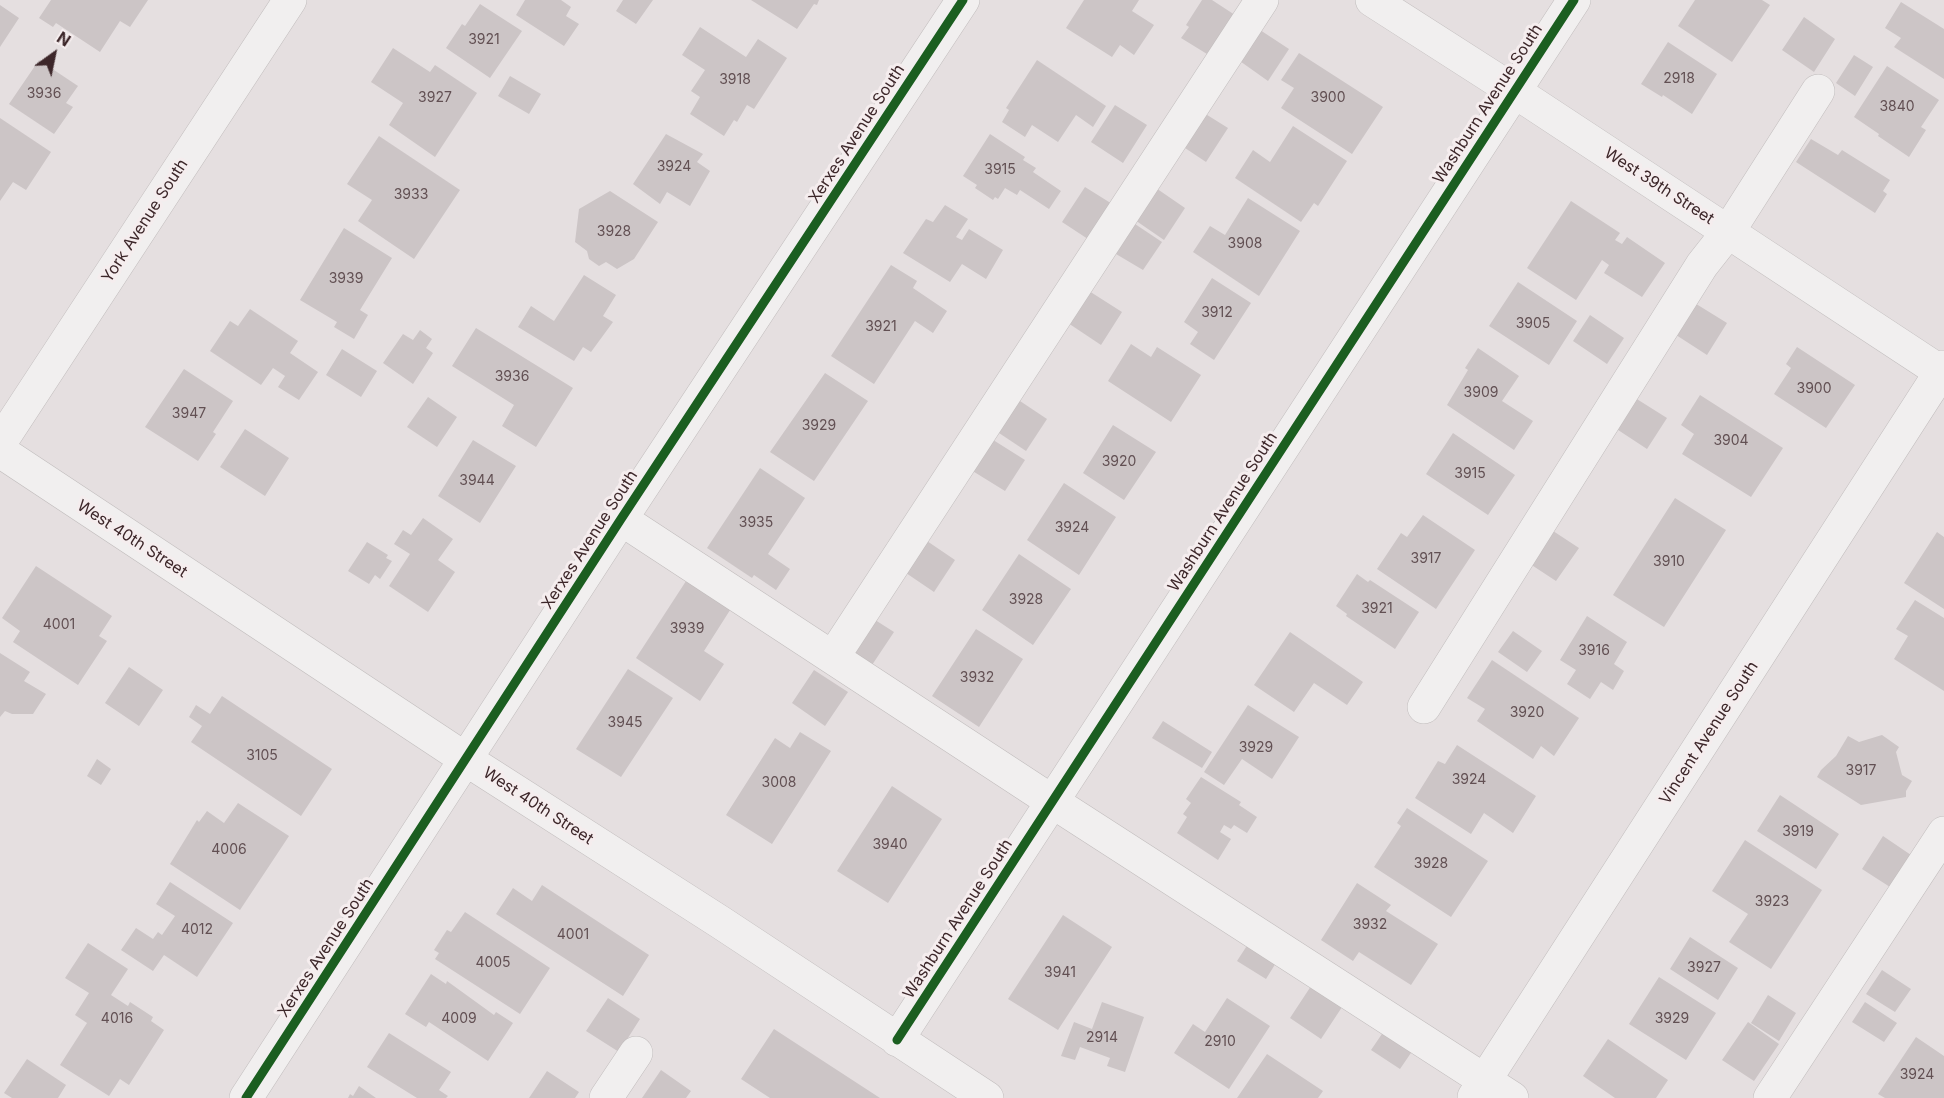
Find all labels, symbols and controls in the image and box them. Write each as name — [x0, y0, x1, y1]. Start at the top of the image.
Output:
street label: Washburn Avenue South — [1429, 21, 1547, 187]
north arrow — [24, 24, 84, 84]
text: N — [53, 27, 74, 51]
house number: 3921 — [468, 32, 500, 48]
street label: Xerxes Avenue South — [805, 61, 909, 207]
house number: 2918 — [1663, 71, 1695, 87]
house number: 3918 — [719, 72, 751, 88]
house number: 3936 — [27, 86, 61, 102]
house number: 3927 — [418, 90, 452, 106]
house number: 3900 — [1311, 90, 1345, 106]
house number: 3840 — [1879, 99, 1915, 115]
street label: West 39th Street — [1601, 143, 1717, 229]
street label: York Avenue South — [98, 156, 192, 286]
house number: 3924 — [657, 159, 691, 175]
house number: 3915 — [984, 162, 1016, 178]
house number: 3933 — [394, 187, 428, 203]
house number: 3928 — [597, 224, 631, 240]
house number: 3908 — [1228, 236, 1262, 252]
house number: 3939 — [329, 271, 363, 287]
house number: 3912 — [1201, 305, 1233, 321]
house number: 3905 — [1516, 316, 1550, 332]
house number: 3921 — [865, 319, 897, 335]
house number: 3936 — [495, 369, 529, 385]
house number: 3900 — [1797, 381, 1831, 397]
house number: 3909 — [1464, 385, 1498, 401]
house number: 3947 — [172, 406, 206, 422]
house number: 3929 — [802, 418, 836, 434]
street label: Washburn Avenue South — [1164, 429, 1282, 595]
house number: 3904 — [1713, 433, 1749, 449]
house number: 3920 — [1102, 454, 1136, 470]
house number: 3915 — [1454, 466, 1486, 482]
street label: Xerxes Avenue South — [538, 467, 642, 613]
house number: 3944 — [459, 473, 495, 489]
street label: West 40th Street — [73, 496, 191, 582]
house number: 3935 — [739, 515, 773, 531]
house number: 3924 — [1055, 520, 1089, 536]
house number: 3917 — [1411, 551, 1441, 567]
house number: 3910 — [1653, 554, 1685, 570]
house number: 3928 — [1009, 592, 1043, 608]
house number: 3921 — [1361, 601, 1393, 617]
house number: 4001 — [43, 617, 75, 633]
house number: 3939 — [670, 621, 704, 637]
house number: 3916 — [1578, 643, 1610, 659]
street label: Vincent Avenue South — [1656, 658, 1762, 808]
house number: 3932 — [960, 670, 994, 686]
house number: 3920 — [1510, 705, 1544, 721]
house number: 3945 — [608, 715, 642, 731]
house number: 3929 — [1239, 740, 1273, 756]
house number: 3105 — [246, 748, 278, 764]
street label: West 40th Street — [479, 763, 597, 849]
house number: 3917 — [1846, 763, 1876, 779]
house number: 3924 — [1452, 772, 1486, 788]
house number: 3008 — [762, 775, 796, 791]
house number: 3919 — [1782, 824, 1814, 840]
street label: Washburn Avenue South — [899, 836, 1017, 1002]
house number: 3940 — [872, 837, 908, 853]
house number: 4006 — [211, 842, 247, 858]
house number: 3928 — [1414, 856, 1448, 872]
street label: Xerxes Avenue South — [274, 875, 378, 1021]
house number: 3923 — [1755, 894, 1789, 910]
house number: 3932 — [1353, 917, 1387, 933]
house number: 4012 — [181, 922, 213, 938]
house number: 4001 — [557, 927, 589, 943]
house number: 4005 — [475, 955, 511, 971]
house number: 3927 — [1687, 960, 1721, 976]
house number: 3941 — [1044, 965, 1076, 981]
house number: 4016 — [101, 1011, 133, 1027]
house number: 4009 — [441, 1011, 477, 1027]
house number: 3929 — [1655, 1011, 1689, 1027]
house number: 2914 — [1086, 1030, 1118, 1046]
house number: 2910 — [1204, 1034, 1236, 1050]
house number: 3924 — [1900, 1067, 1934, 1083]

